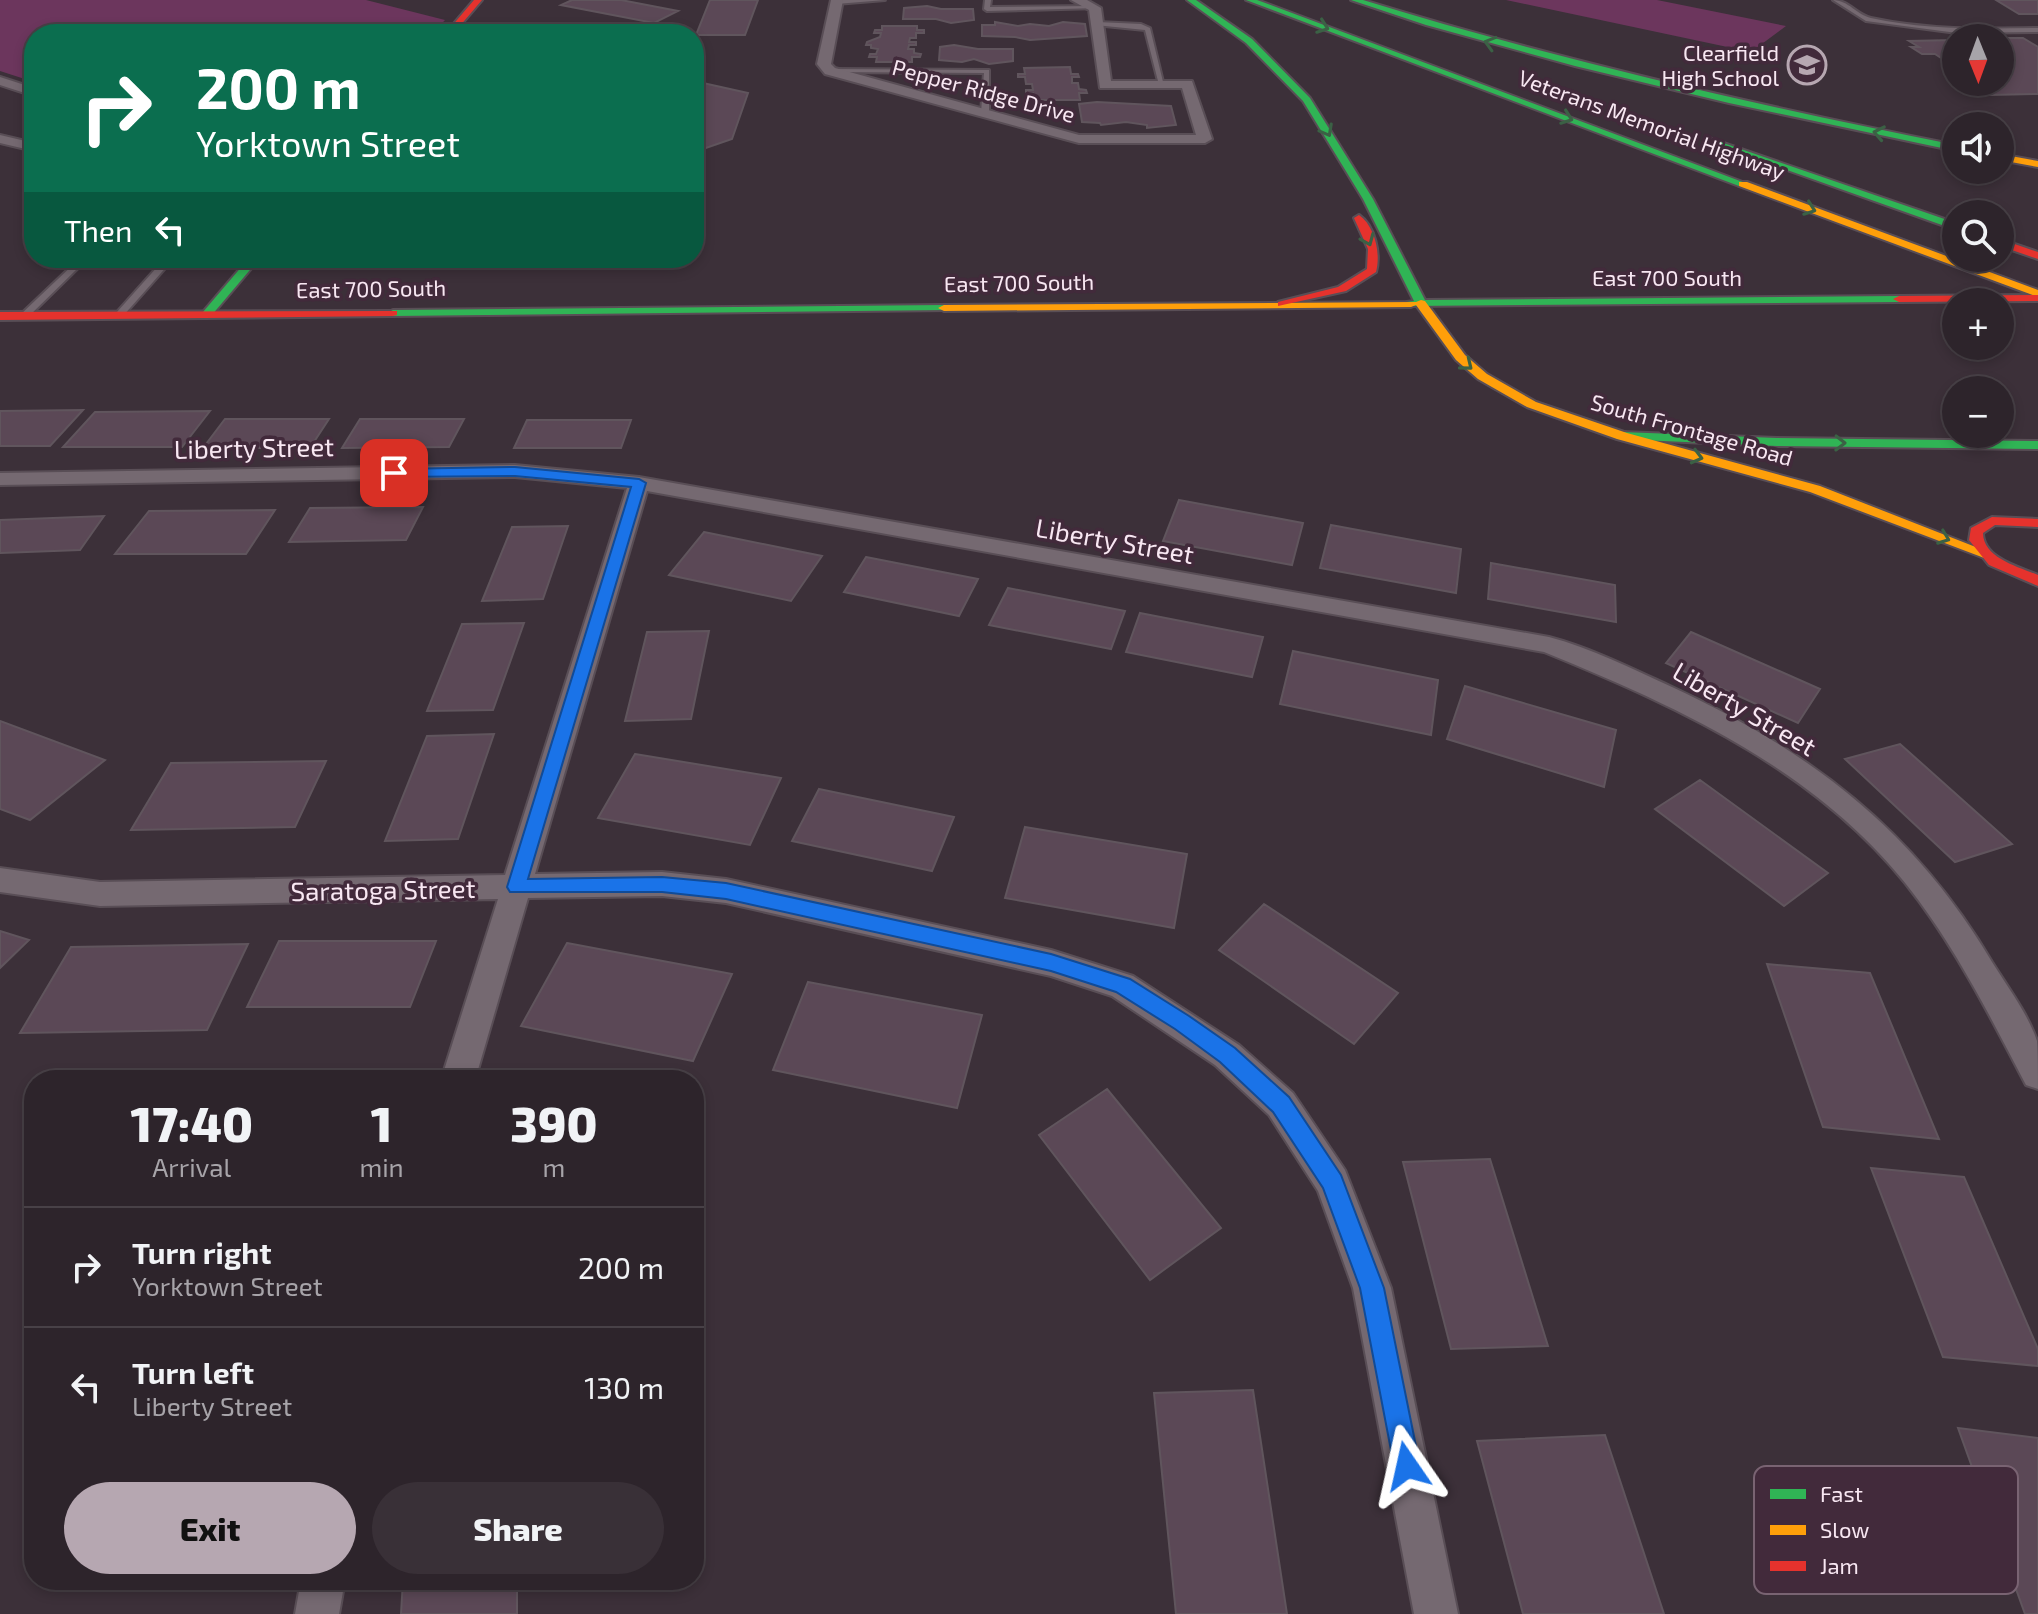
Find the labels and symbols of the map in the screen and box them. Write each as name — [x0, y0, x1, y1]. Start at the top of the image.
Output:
one-way arrow — [1315, 17, 1329, 34]
north arrow — [1942, 24, 2014, 96]
one-way arrow — [1483, 36, 1497, 52]
place label: Clearfield High School — [1661, 39, 1779, 90]
school or university icon: Clearfield High School — [1786, 44, 1828, 86]
street label: Pepper Ridge Drive — [890, 53, 1078, 127]
street label: Veterans Memorial Highway — [1515, 64, 1789, 184]
one-way arrow — [1559, 108, 1573, 125]
one-way arrow — [1317, 123, 1333, 137]
one-way arrow — [1873, 125, 1886, 142]
one-way arrow — [1802, 199, 1816, 216]
one-way arrow — [1359, 231, 1375, 246]
street label: East 700 South — [1592, 264, 1742, 290]
street label: East 700 South — [944, 268, 1094, 296]
street label: East 700 South — [296, 274, 446, 302]
one-way arrow — [1458, 355, 1473, 369]
street label: South Frontage Road — [1588, 388, 1796, 470]
street label: Liberty Street — [174, 430, 334, 464]
one-way arrow — [1834, 434, 1847, 452]
pin — [360, 439, 428, 507]
one-way arrow — [1690, 448, 1704, 464]
street label: Liberty Street — [1033, 511, 1197, 569]
one-way arrow — [1936, 528, 1950, 545]
street label: Liberty Street — [1668, 655, 1822, 762]
street label: Saratoga Street — [290, 872, 476, 906]
position arrow — [1365, 1424, 1449, 1508]
legend — [1754, 1466, 2018, 1594]
text: Fast — [1820, 1480, 1863, 1506]
text: Slow — [1820, 1516, 1869, 1542]
text: Jam — [1820, 1552, 1859, 1578]

